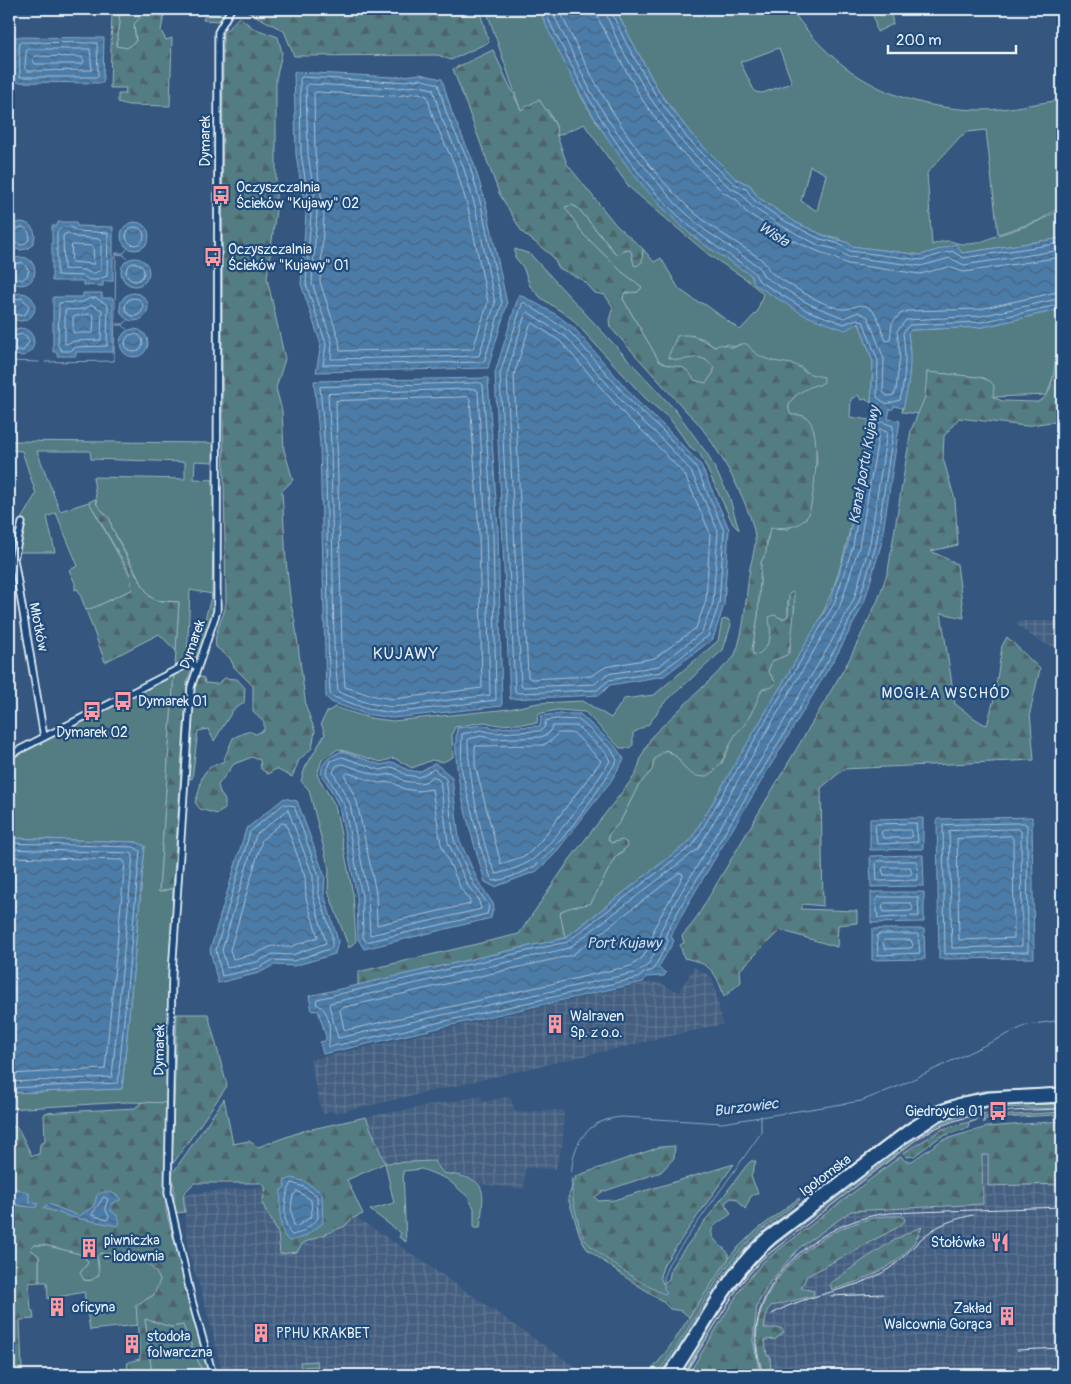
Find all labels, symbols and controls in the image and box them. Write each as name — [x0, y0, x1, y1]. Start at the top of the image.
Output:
scale bar — [888, 22, 1016, 54]
text: 200 m — [896, 31, 941, 50]
street label: Dymarek — [197, 115, 214, 167]
place label: Oczyszczalnia Ścieków "Kujawy" 02 — [236, 179, 359, 212]
bus stop icon: Oczyszczalnia Ścieków "Kujawy" 02 — [210, 184, 232, 206]
water label: Wisła — [755, 217, 794, 252]
place label: Oczyszczalnia Ścieków "Kujawy" 01 — [228, 241, 349, 274]
bus stop icon: Oczyszczalnia Ścieków "Kujawy" 01 — [202, 246, 224, 268]
water label: Kanał portu Kujawy — [845, 402, 885, 525]
street label: Młotków — [25, 601, 52, 654]
street label: Dymarek — [176, 617, 209, 671]
district label: KUJAWY — [373, 644, 439, 664]
district label: MOGIŁA WSCHÓD — [882, 684, 1010, 703]
bus stop icon: Dymarek 01 — [112, 690, 134, 712]
place label: Dymarek 01 — [138, 693, 207, 710]
bus stop icon: Dymarek 02 — [81, 700, 103, 722]
place label: Dymarek 02 — [56, 724, 128, 741]
water label: Port Kujawy — [587, 934, 664, 953]
place label: Walraven Sp. z o.o. — [570, 1008, 624, 1041]
building icon: Walraven Sp. z o.o. — [544, 1013, 566, 1035]
street label: Dymarek — [151, 1024, 168, 1076]
water label: Burzowiec — [713, 1094, 781, 1121]
bus stop icon: Giedroycia 01 — [987, 1100, 1009, 1122]
place label: Giedroycia 01 — [905, 1103, 983, 1120]
street label: Igołomska — [796, 1151, 854, 1200]
restaurant icon: Stołówka — [989, 1231, 1011, 1253]
place label: piwniczka - lodownia — [104, 1232, 164, 1265]
place label: Stołówka — [931, 1234, 985, 1251]
building icon: piwniczka - lodownia — [78, 1237, 100, 1259]
building icon: oficyna — [46, 1296, 68, 1318]
place label: oficyna — [72, 1299, 115, 1316]
place label: Zakład Walcownia Gorąca — [884, 1300, 992, 1333]
building icon: Zakład Walcownia Gorąca — [996, 1305, 1018, 1327]
building icon: PPHU KRAKBET — [250, 1322, 272, 1344]
place label: PPHU KRAKBET — [276, 1325, 370, 1342]
place label: stodoła folwarczna — [147, 1328, 213, 1361]
building icon: stodoła folwarczna — [121, 1333, 143, 1355]

